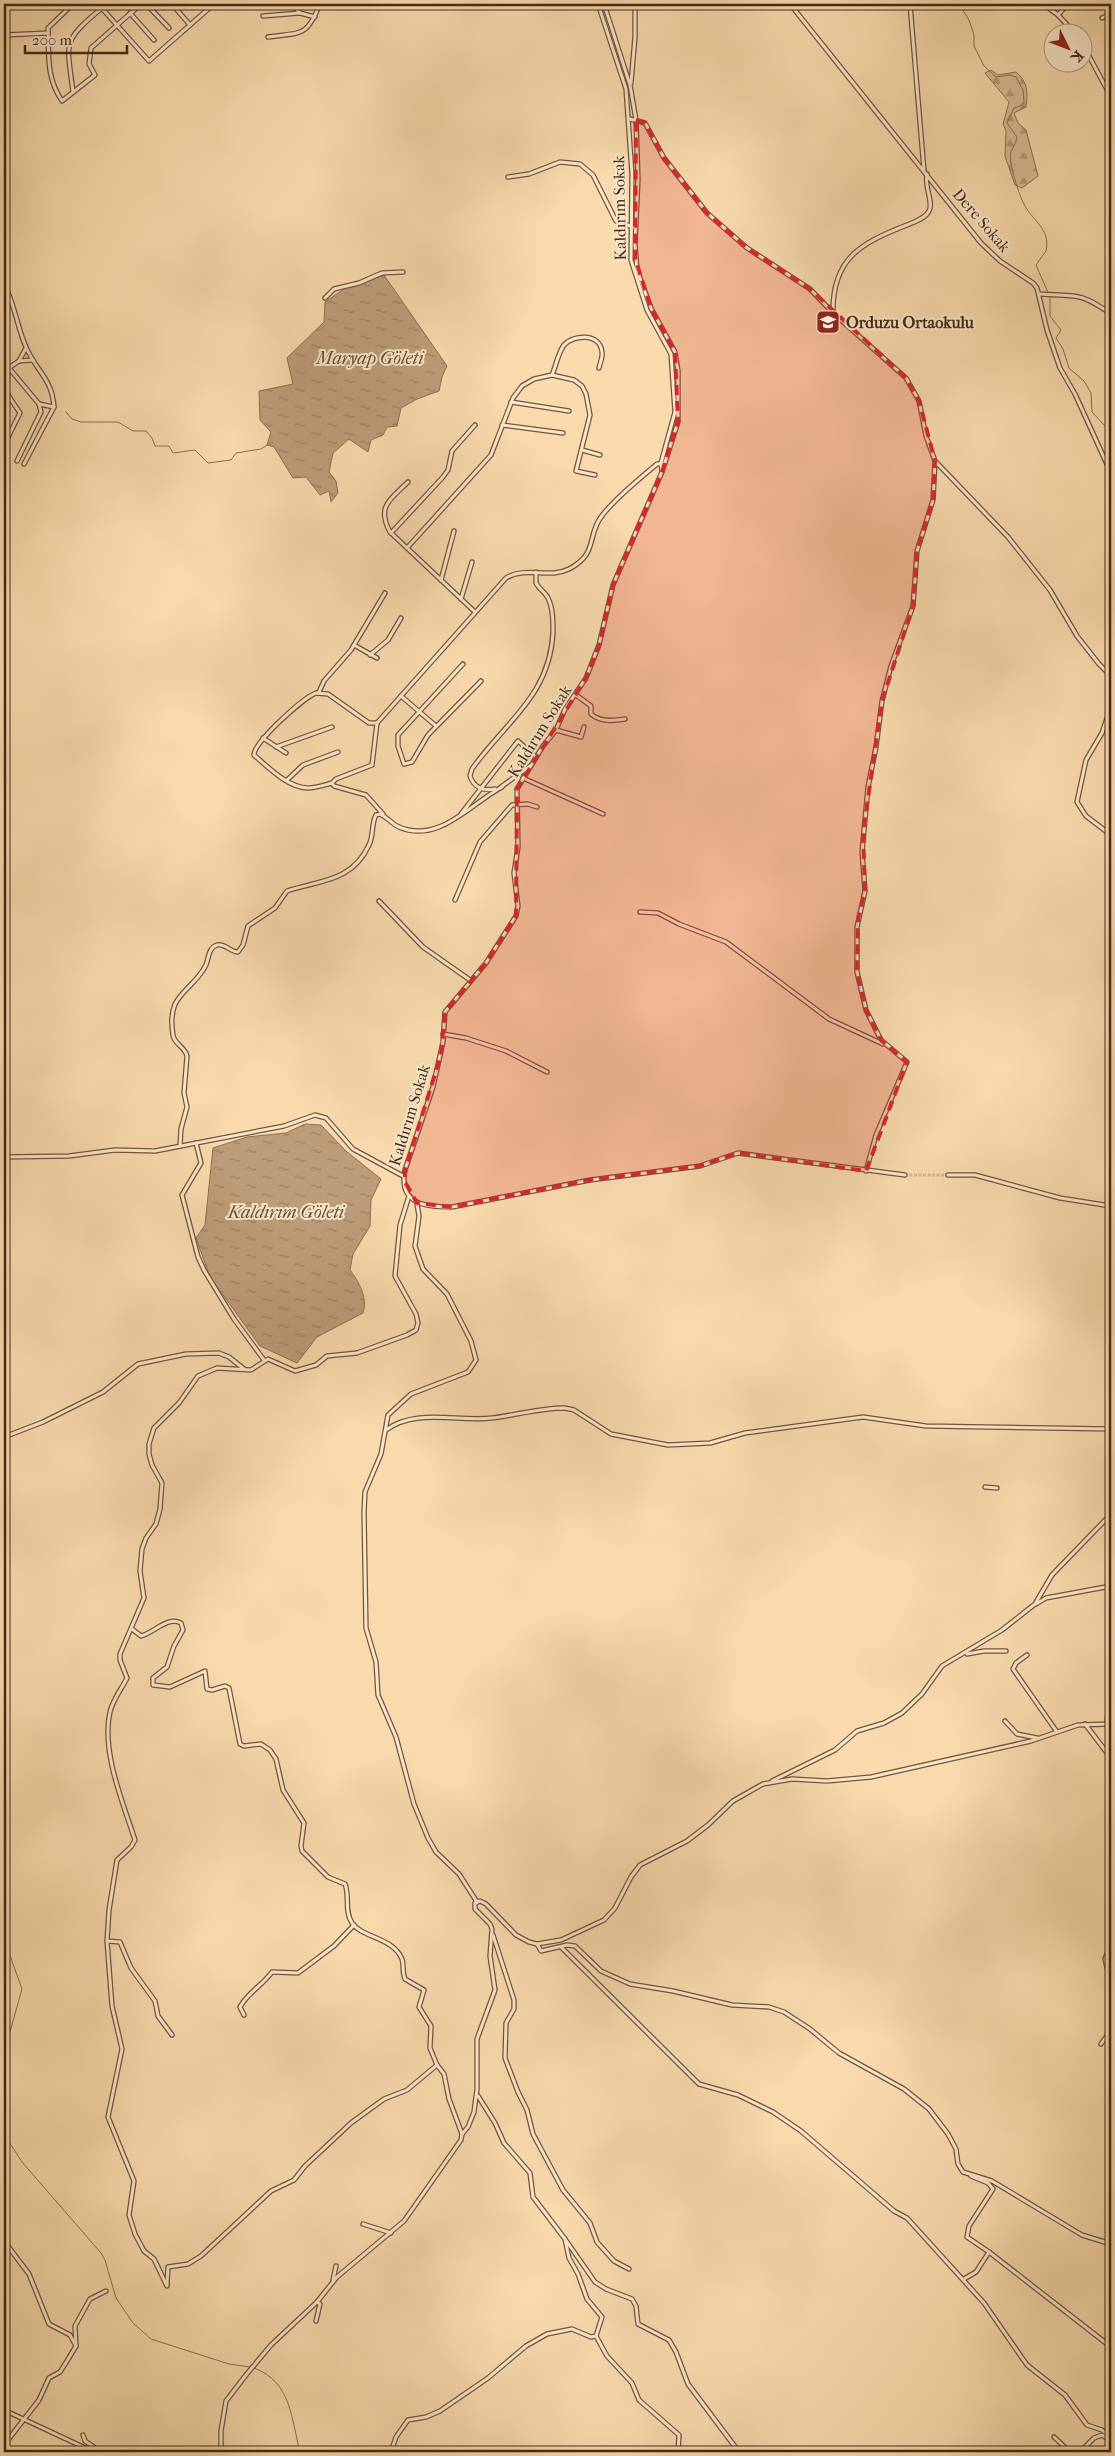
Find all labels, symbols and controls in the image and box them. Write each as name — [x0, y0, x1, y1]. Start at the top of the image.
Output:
scale bar — [25, 22, 128, 54]
north arrow — [1042, 22, 1092, 72]
text: 200 m — [32, 31, 72, 49]
text: K — [1067, 47, 1087, 66]
street label: Kaldırım Sokak — [609, 154, 630, 261]
street label: Dere Sokak — [949, 185, 1015, 257]
school or university icon: Orduzu Ortaokulu — [815, 309, 841, 335]
place label: Orduzu Ortaokulu — [846, 313, 975, 332]
water label: Maryap Göleti — [315, 348, 425, 369]
street label: Kaldırım Sokak — [503, 681, 576, 781]
street label: Kaldırım Sokak — [385, 1061, 434, 1168]
water label: Kaldırım Göleti — [226, 1202, 346, 1223]

